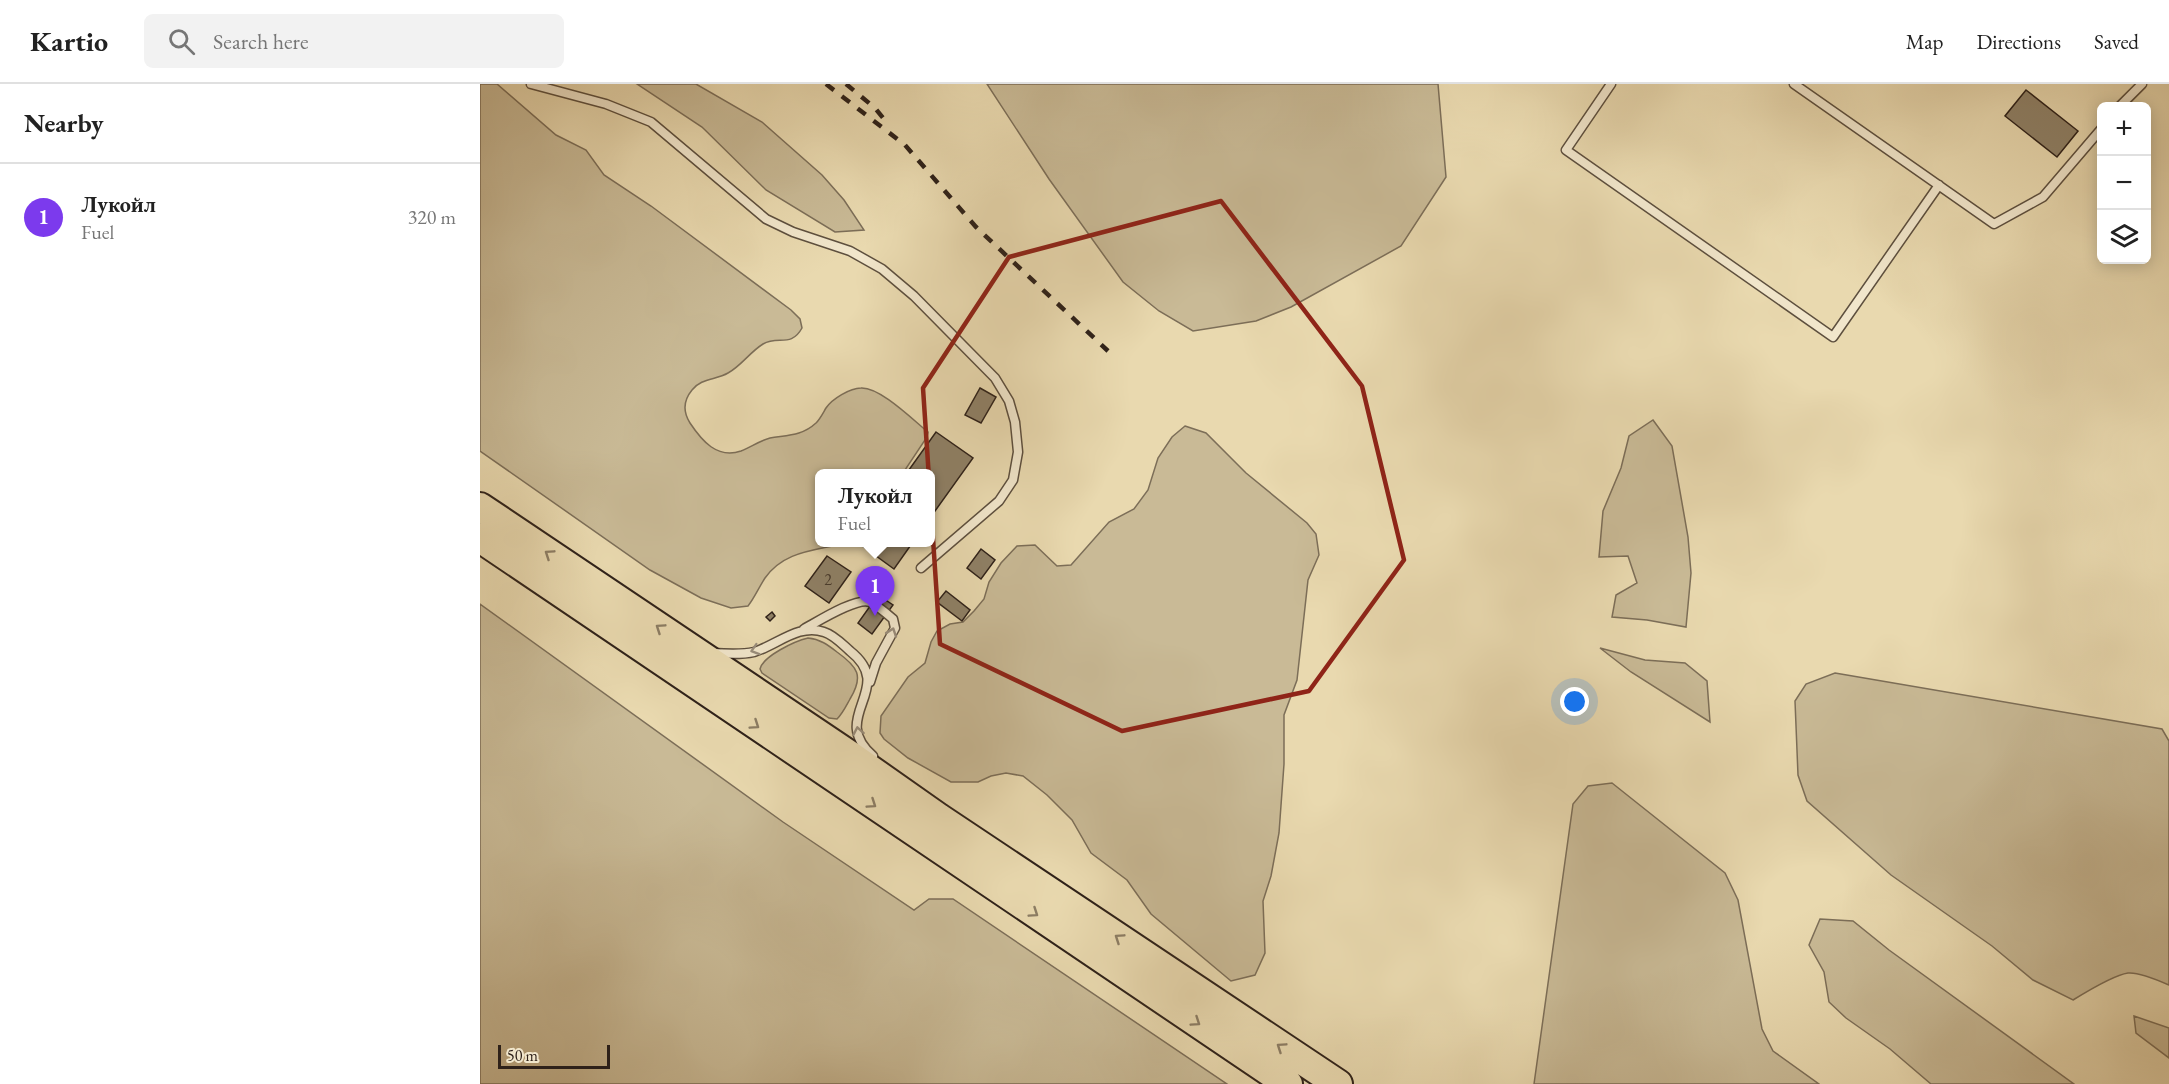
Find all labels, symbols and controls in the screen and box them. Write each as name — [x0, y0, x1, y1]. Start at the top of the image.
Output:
search box — [144, 14, 564, 68]
text: Kartio — [30, 23, 108, 59]
icon: search — [165, 25, 198, 58]
text: Search here — [213, 27, 309, 56]
text: Map — [1906, 28, 1943, 55]
text: Directions — [1976, 28, 2061, 55]
text: Saved — [2094, 28, 2139, 55]
map controls — [2097, 102, 2151, 264]
button: + — [2097, 102, 2151, 156]
text: Nearby — [24, 106, 104, 140]
button: − — [2097, 156, 2151, 210]
text: Лукойл — [81, 190, 156, 219]
text: 1 — [38, 204, 49, 230]
text: 320 m — [408, 204, 456, 230]
button: layers — [2097, 210, 2151, 264]
text: Fuel — [81, 219, 114, 245]
popup — [815, 469, 935, 547]
text: Лукойл — [838, 481, 912, 510]
text: Fuel — [838, 510, 871, 536]
one-way arrow — [545, 549, 555, 561]
pin: 1 — [856, 566, 894, 616]
house number: 2 — [824, 569, 832, 590]
one-way arrow — [656, 624, 667, 635]
one-way arrow — [884, 627, 897, 637]
one-way arrow — [750, 643, 761, 655]
your location — [1560, 687, 1589, 716]
one-way arrow — [748, 718, 759, 729]
one-way arrow — [853, 726, 865, 735]
one-way arrow — [866, 797, 877, 808]
one-way arrow — [1027, 906, 1038, 917]
one-way arrow — [1115, 934, 1126, 945]
one-way arrow — [1189, 1015, 1200, 1026]
scale bar — [498, 1042, 610, 1070]
one-way arrow — [1277, 1043, 1288, 1054]
text: 50 m — [507, 1045, 538, 1066]

